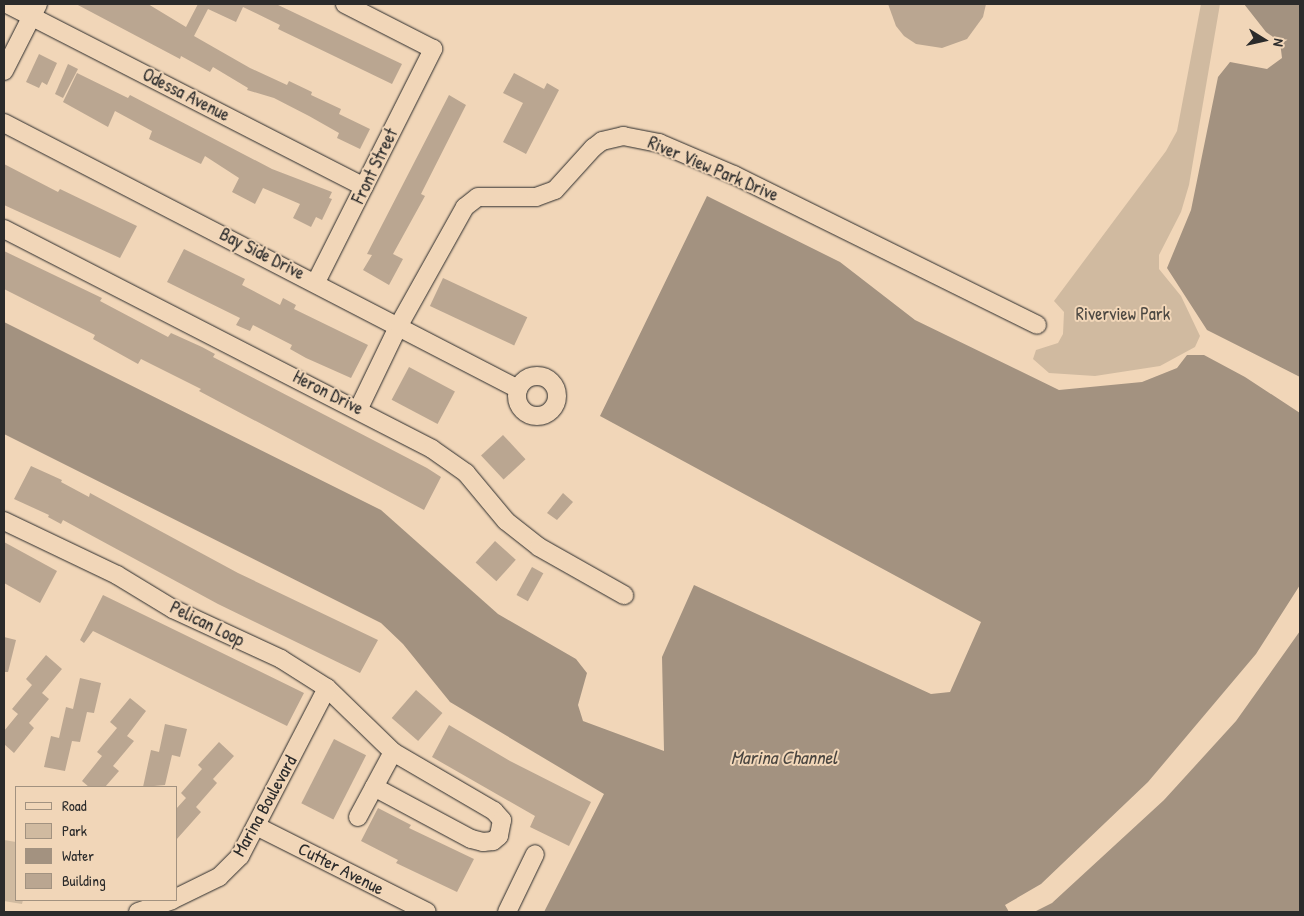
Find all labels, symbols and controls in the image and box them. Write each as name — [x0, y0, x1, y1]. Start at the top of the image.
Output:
north arrow — [1239, 15, 1289, 65]
text: N — [1269, 37, 1289, 48]
street label: Odessa Avenue — [139, 64, 233, 126]
street label: Front Street — [347, 125, 403, 207]
street label: River View Park Drive — [645, 132, 781, 206]
street label: Bay Side Drive — [216, 223, 308, 285]
park label: Riverview Park — [1076, 303, 1170, 325]
street label: Heron Drive — [289, 366, 367, 420]
street label: Pelican Loop — [166, 597, 248, 651]
water label: Marina Channel — [731, 747, 837, 769]
street label: Marina Boulevard — [228, 752, 302, 860]
legend — [15, 786, 178, 901]
text: Road — [62, 795, 87, 816]
text: Park — [62, 820, 87, 841]
street label: Cutter Avenue — [295, 838, 387, 900]
text: Water — [62, 845, 94, 866]
text: Building — [62, 870, 106, 891]

